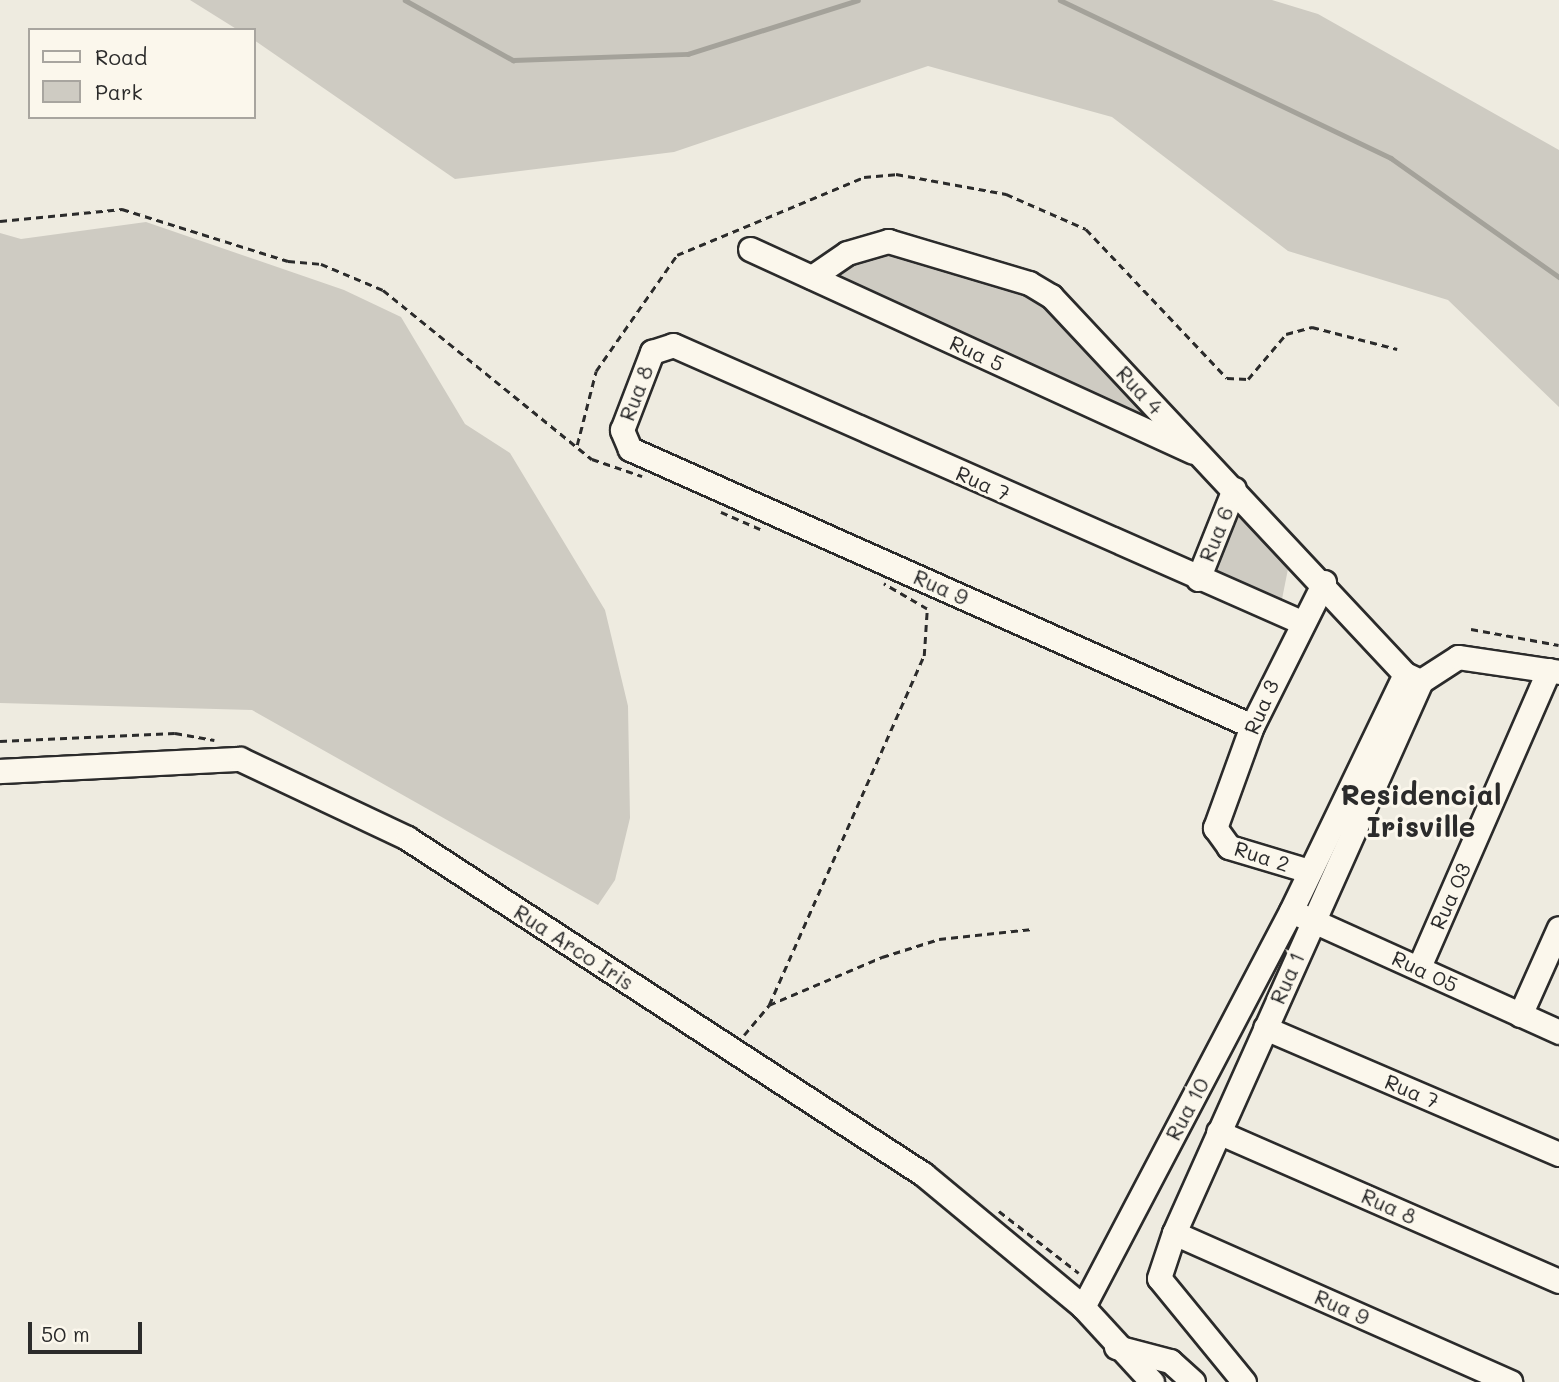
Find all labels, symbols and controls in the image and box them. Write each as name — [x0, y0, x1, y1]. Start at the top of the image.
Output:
legend — [28, 28, 256, 119]
text: Road — [95, 43, 147, 70]
text: Park — [95, 78, 143, 105]
street label: Rua 5 — [946, 330, 1008, 376]
street label: Rua 4 — [1111, 361, 1169, 419]
street label: Rua 8 — [614, 362, 658, 424]
street label: Rua 7 — [952, 460, 1014, 506]
street label: Rua 6 — [1194, 503, 1238, 565]
street label: Rua 9 — [910, 564, 972, 610]
street label: Rua 3 — [1238, 676, 1284, 738]
district label: Residencial Irisville — [1340, 777, 1502, 843]
street label: Rua 2 — [1231, 835, 1293, 877]
street label: Rua 03 — [1424, 859, 1476, 933]
street label: Rua Arco Iris — [509, 899, 639, 995]
street label: Rua 05 — [1388, 945, 1462, 997]
street label: Rua 1 — [1264, 948, 1310, 1008]
street label: Rua 7 — [1381, 1068, 1443, 1114]
street label: Rua 10 — [1160, 1073, 1214, 1145]
street label: Rua 8 — [1358, 1183, 1420, 1229]
street label: Rua 9 — [1311, 1284, 1373, 1330]
scale bar — [32, 1308, 145, 1352]
text: 50 m — [41, 1320, 90, 1347]

